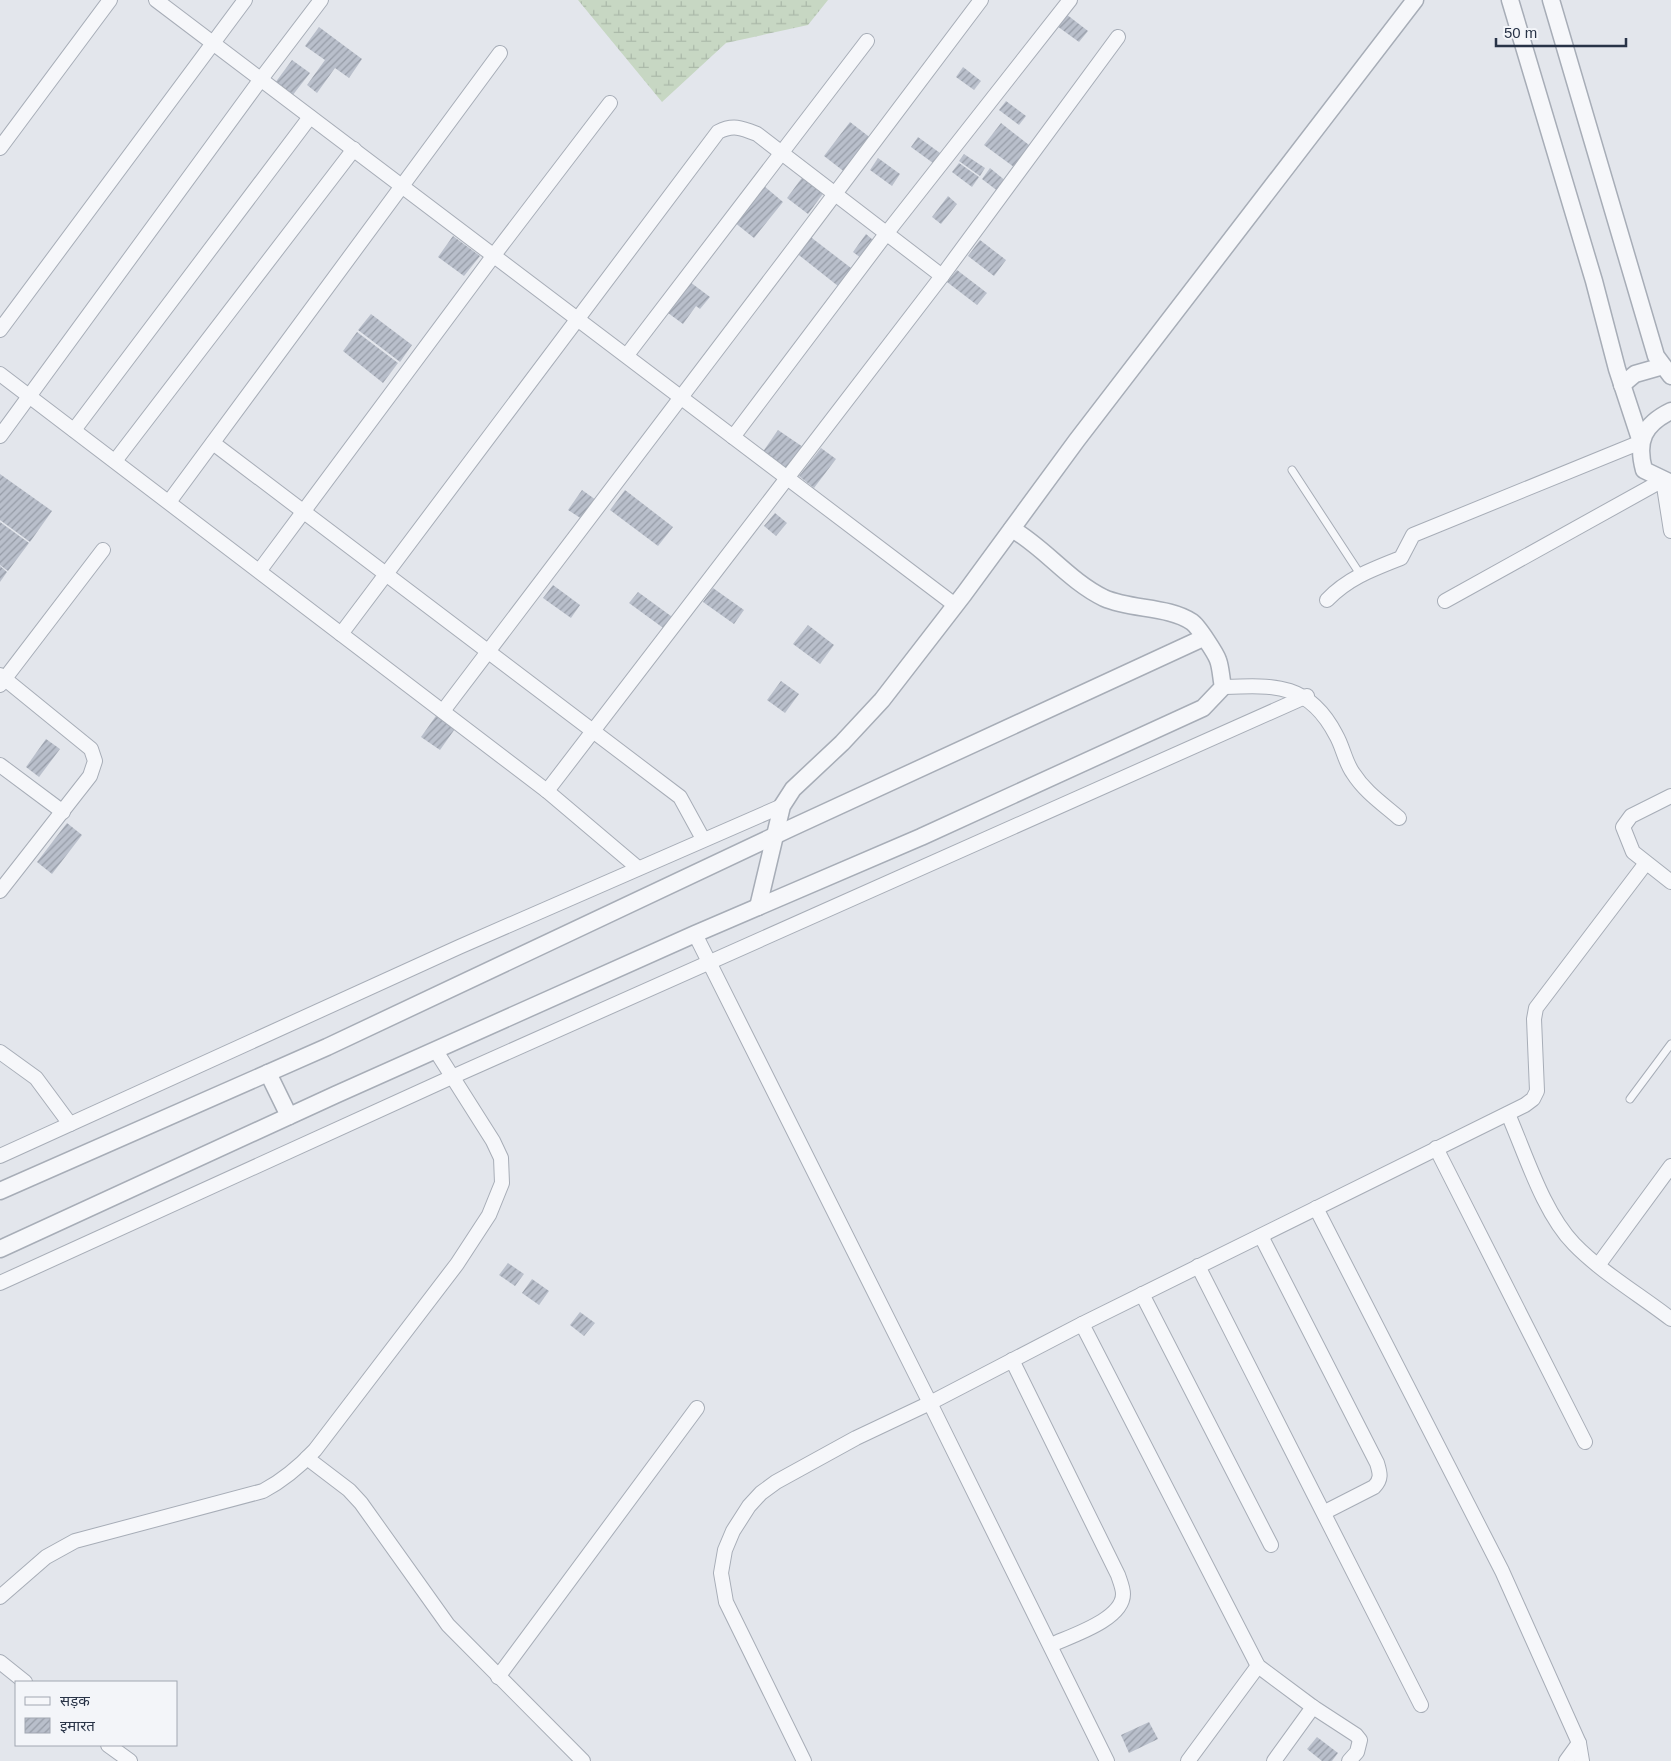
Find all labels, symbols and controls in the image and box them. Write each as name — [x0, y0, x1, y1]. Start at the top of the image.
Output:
scale bar — [1496, 15, 1626, 47]
text: 50 m — [1504, 24, 1537, 41]
legend — [15, 1681, 178, 1746]
text: सड़क — [60, 1692, 90, 1709]
text: इमारत — [60, 1717, 95, 1734]

